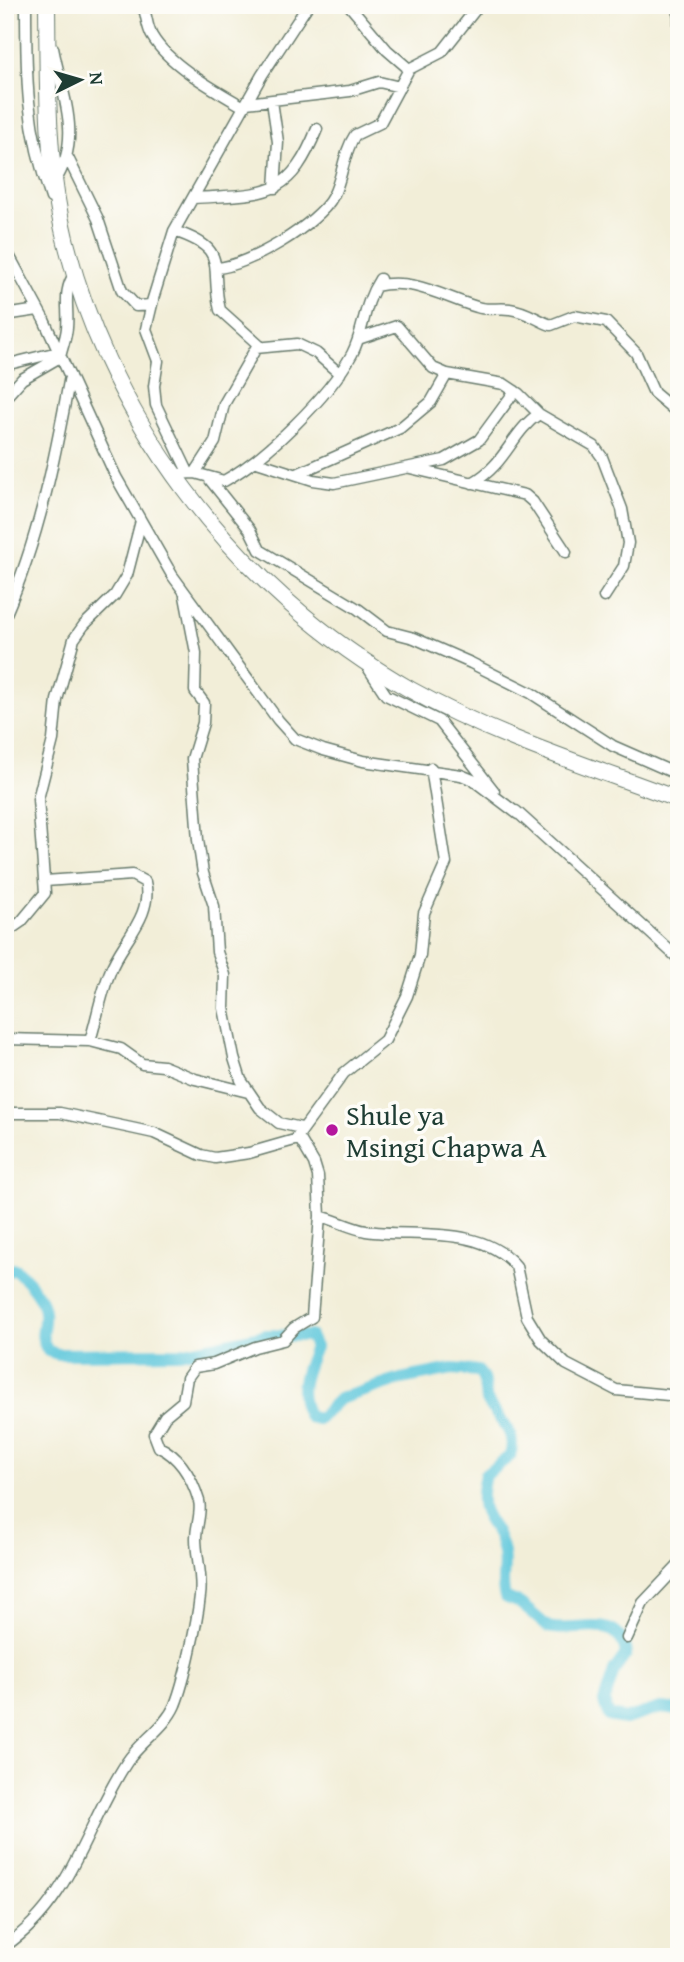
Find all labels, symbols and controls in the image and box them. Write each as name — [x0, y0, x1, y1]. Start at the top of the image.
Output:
north arrow — [46, 46, 116, 116]
text: N — [82, 71, 111, 86]
place label: Shule ya Msingi Chapwa A — [346, 1094, 547, 1167]
marker: Shule ya Msingi Chapwa A — [324, 1122, 340, 1138]

